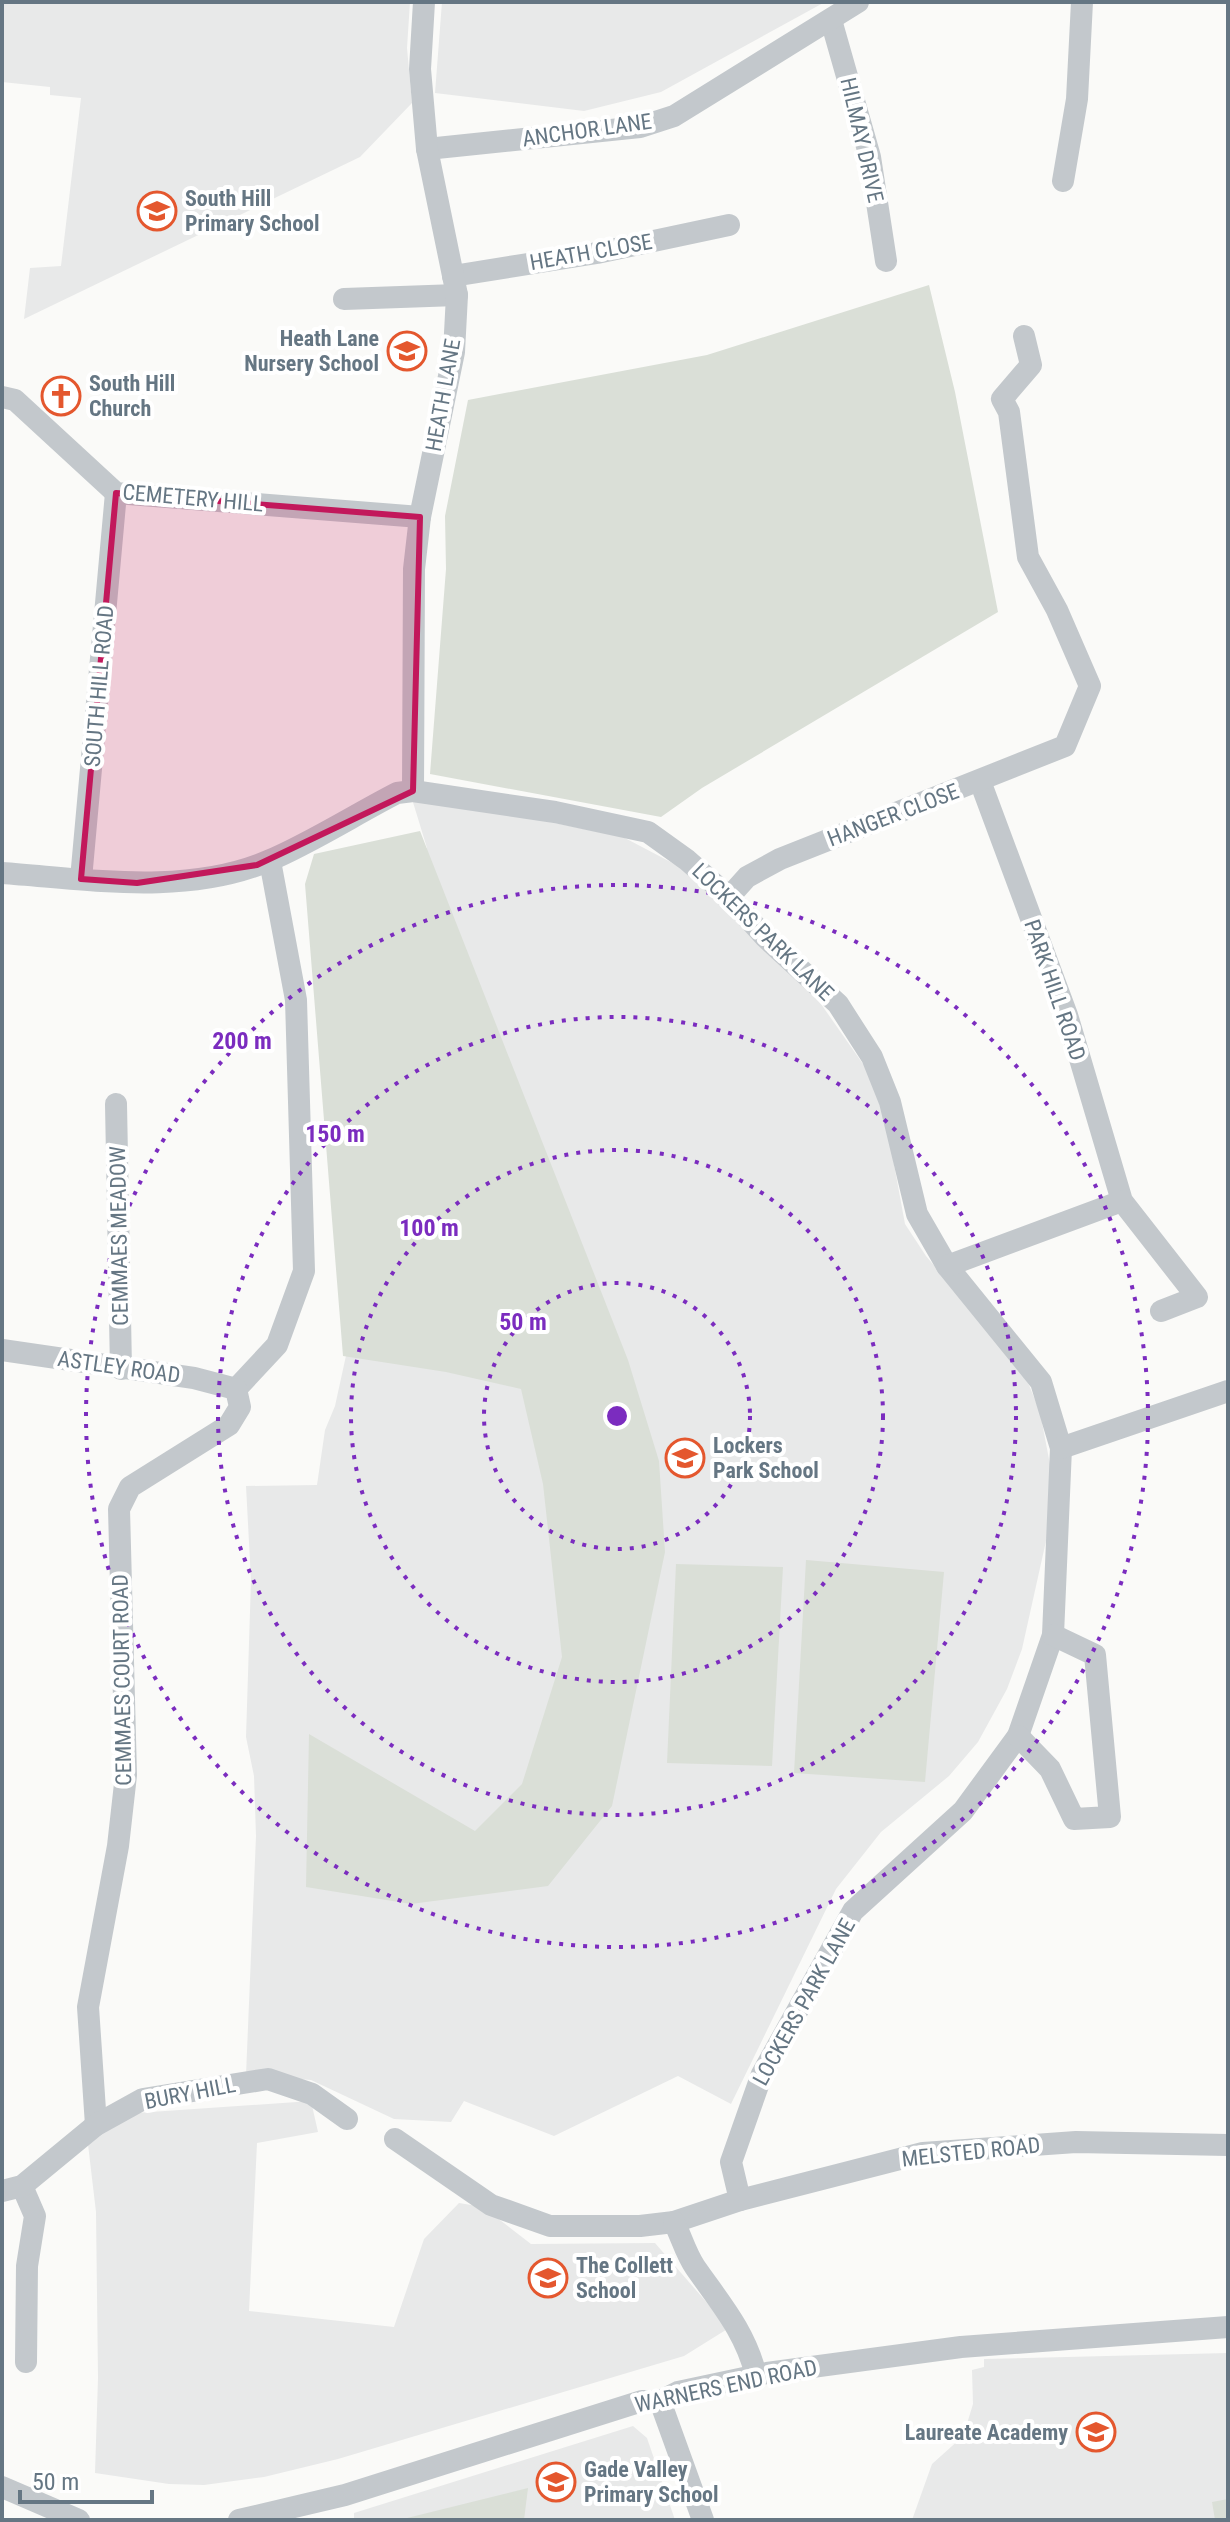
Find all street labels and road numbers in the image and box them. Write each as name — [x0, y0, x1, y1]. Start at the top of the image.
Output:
street label: HILMAY DRIVE — [835, 75, 889, 205]
street label: ANCHOR LANE — [521, 109, 653, 151]
street label: HEATH CLOSE — [528, 229, 654, 275]
street label: HEATH LANE — [421, 337, 465, 453]
street label: CEMETERY HILL — [121, 479, 265, 517]
street label: SOUTH HILL ROAD — [79, 604, 119, 768]
street label: HANGER CLOSE — [824, 778, 962, 852]
street label: LOCKERS PARK LANE — [687, 858, 839, 1006]
street label: PARK HILL ROAD — [1019, 916, 1091, 1064]
street label: CEMMAES MEADOW — [105, 1146, 133, 1326]
street label: ASTLEY ROAD — [56, 1346, 182, 1388]
street label: CEMMAES COURT ROAD — [108, 1574, 136, 1786]
street label: LOCKERS PARK LANE — [748, 1914, 860, 2090]
street label: BURY HILL — [142, 2072, 238, 2114]
street label: MELSTED ROAD — [900, 2132, 1042, 2172]
street label: WARNERS END ROAD — [633, 2354, 819, 2418]

